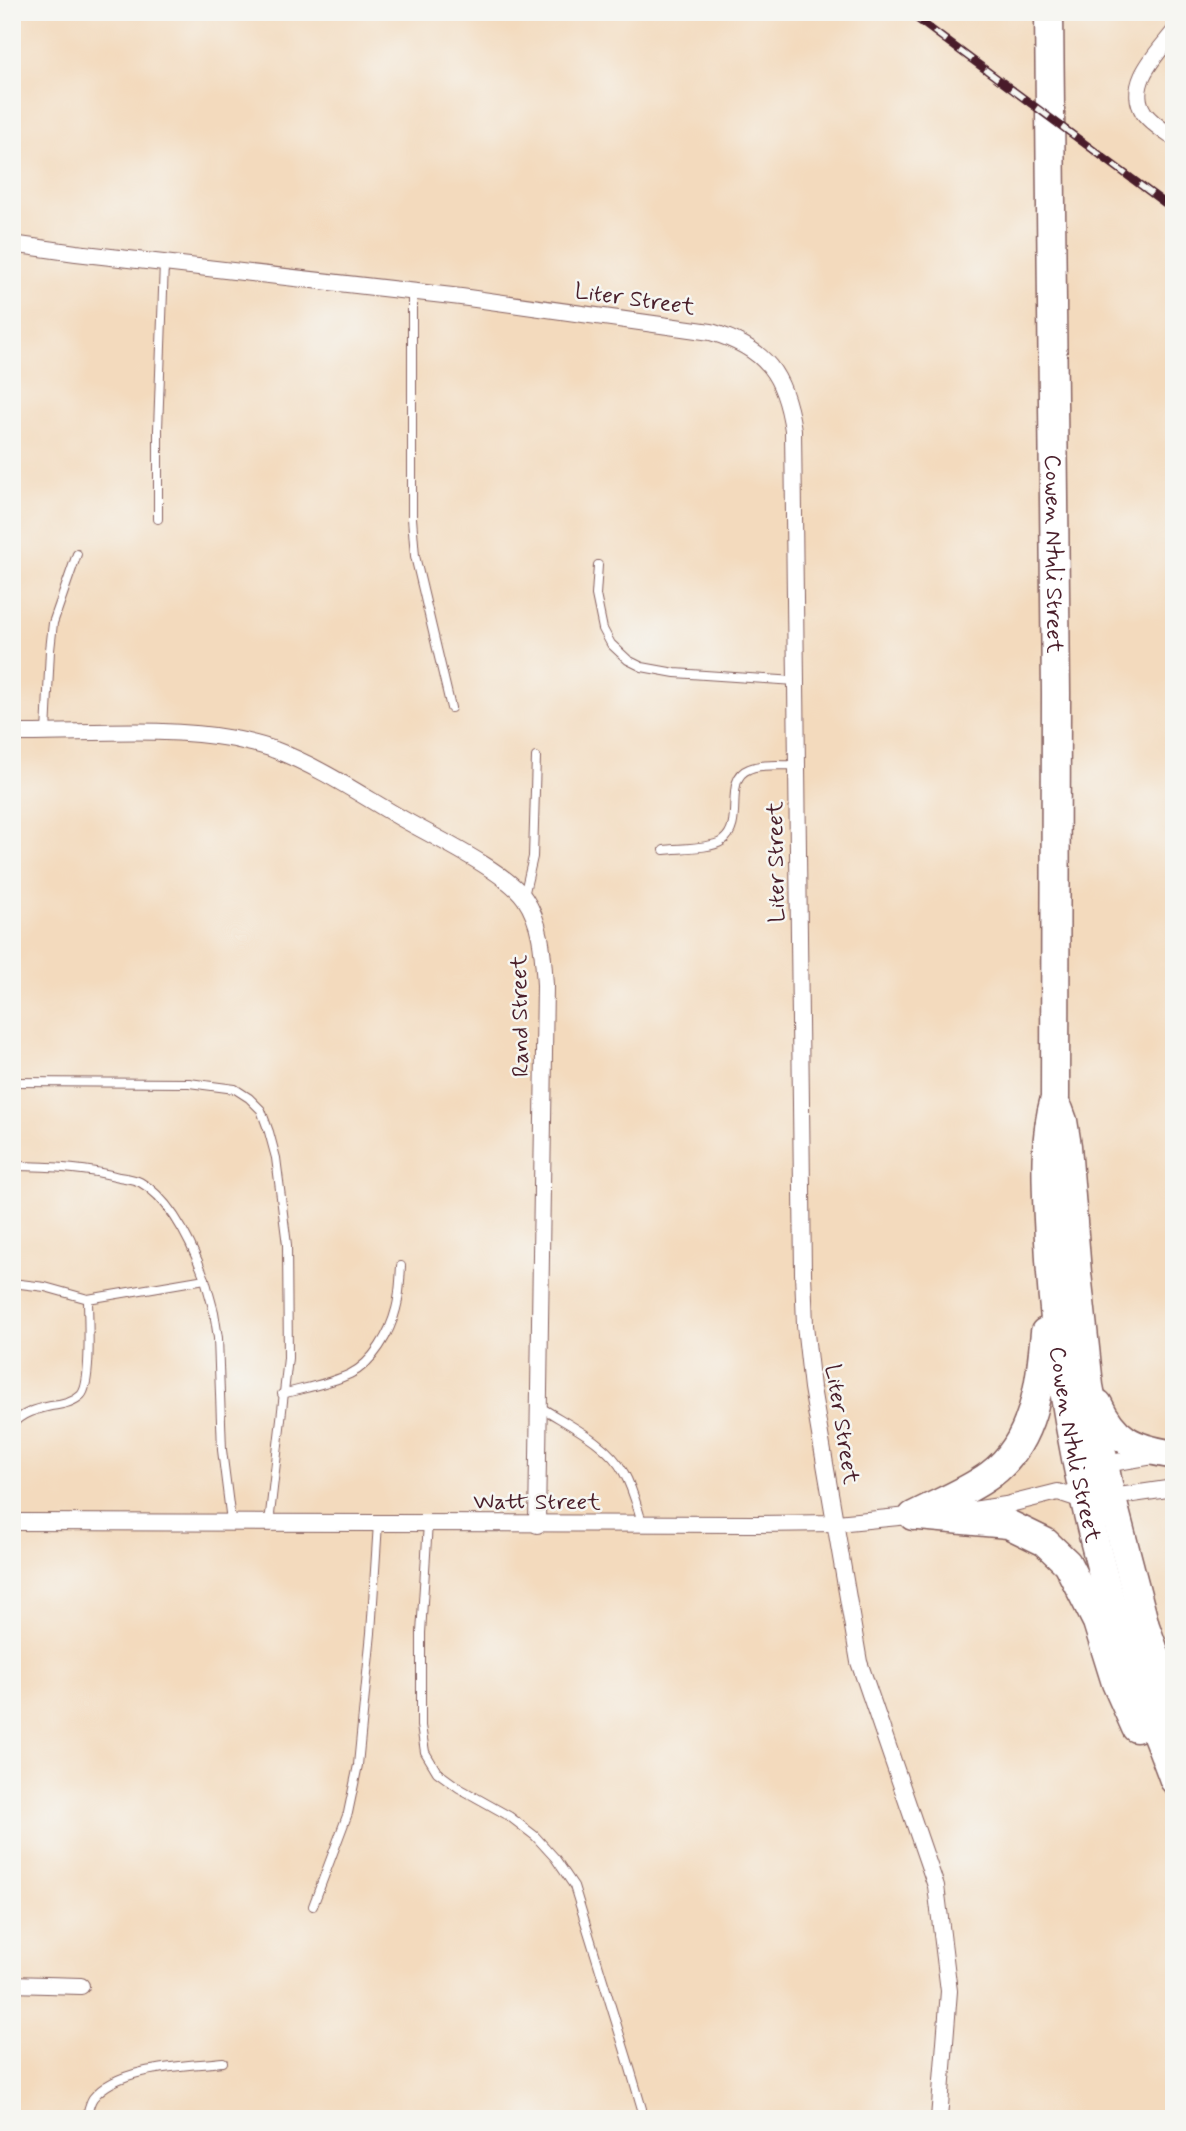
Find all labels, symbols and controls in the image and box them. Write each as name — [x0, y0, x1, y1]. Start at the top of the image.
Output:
street label: Liter Street — [573, 277, 697, 323]
street label: Cowen Ntuli Street — [1037, 454, 1069, 654]
street label: Liter Street — [761, 801, 793, 923]
street label: Rand Street — [505, 954, 537, 1077]
street label: Cowen Ntuli Street — [1041, 1345, 1107, 1546]
street label: Liter Street — [817, 1362, 865, 1487]
street label: Watt Street — [473, 1488, 601, 1518]

